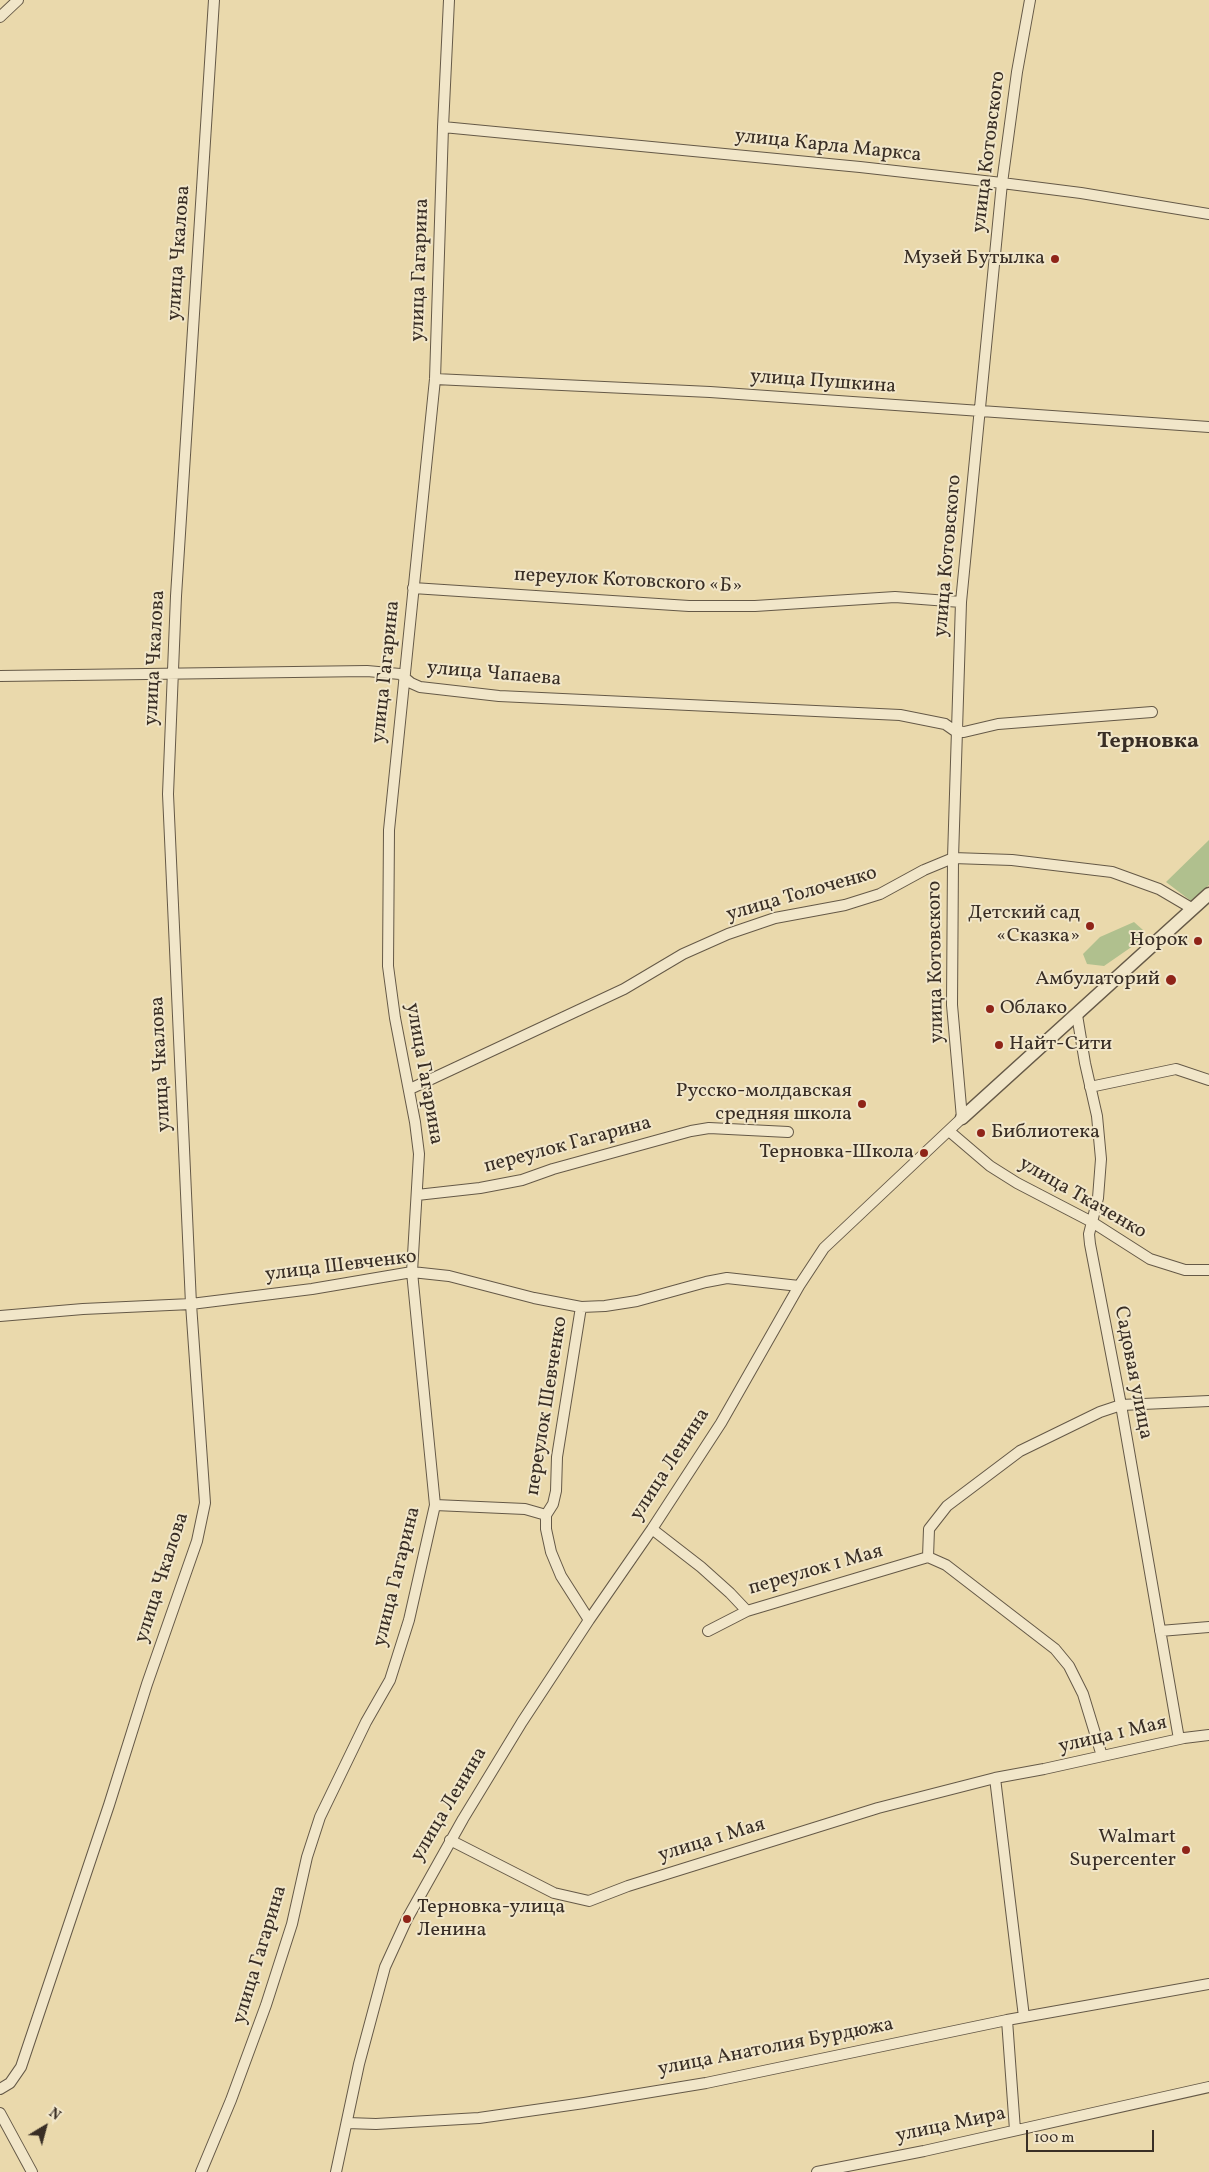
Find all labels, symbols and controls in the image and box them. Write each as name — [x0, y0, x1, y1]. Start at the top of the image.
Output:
street label: улица Котовского — [968, 70, 1012, 234]
street label: улица Карла Маркса — [733, 125, 923, 169]
street label: улица Чкалова — [163, 184, 197, 322]
street label: улица Гагарина — [407, 198, 435, 342]
place label: Музей Бутылка — [903, 247, 1045, 271]
marker: Музей Бутылка — [1049, 253, 1061, 265]
street label: улица Пушкина — [749, 366, 897, 400]
street label: улица Котовского — [930, 474, 968, 638]
street label: переулок Котовского «Б» — [513, 564, 743, 600]
street label: улица Чкалова — [140, 589, 172, 727]
street label: улица Гагарина — [368, 599, 406, 745]
street label: улица Чапаева — [426, 657, 562, 693]
district label: Терновка — [1097, 730, 1199, 756]
street label: улица Толоченко — [724, 862, 880, 928]
street label: улица Котовского — [924, 880, 950, 1044]
place label: Детский сад «Сказка» — [968, 902, 1080, 949]
marker: Детский сад «Сказка» — [1084, 920, 1096, 932]
place label: Норок — [1130, 929, 1188, 953]
marker: Норок — [1192, 935, 1204, 947]
place label: Амбулаторий — [1035, 968, 1160, 992]
marker: Амбулаторий — [1164, 973, 1178, 987]
street label: улица Чкалова — [146, 995, 178, 1133]
place label: Облако — [1000, 997, 1067, 1021]
street label: улица Гагарина — [399, 1001, 447, 1147]
marker: Облако — [984, 1003, 996, 1015]
place label: Найт-Сити — [1009, 1033, 1112, 1057]
marker: Найт-Сити — [993, 1039, 1005, 1051]
place label: Русско-молдавская средняя школа — [676, 1080, 852, 1127]
marker: Русско-молдавская средняя школа — [856, 1098, 868, 1110]
street label: переулок Гагарина — [482, 1112, 654, 1180]
place label: Библиотека — [991, 1121, 1100, 1145]
marker: Библиотека — [975, 1127, 987, 1139]
place label: Терновка-Школа — [759, 1141, 914, 1165]
marker: Терновка-Школа — [918, 1147, 930, 1159]
street label: улица Ткаченко — [1014, 1153, 1150, 1245]
street label: улица Шевченко — [264, 1246, 418, 1288]
street label: Садовая улица — [1107, 1304, 1157, 1442]
street label: переулок Шевченко — [522, 1315, 574, 1497]
street label: улица Ленина — [626, 1404, 716, 1526]
street label: улица Гагарина — [369, 1504, 427, 1650]
street label: улица Чкалова — [131, 1510, 195, 1646]
street label: переулок 1 Мая — [746, 1540, 886, 1602]
street label: улица 1 Мая — [1056, 1712, 1170, 1760]
street label: улица Ленина — [406, 1743, 494, 1867]
street label: улица 1 Мая — [656, 1813, 768, 1869]
place label: Walmart Supercenter — [1069, 1826, 1176, 1873]
marker: Walmart Supercenter — [1180, 1844, 1192, 1856]
street label: улица Гагарина — [229, 1883, 293, 2027]
place label: Терновка-улица Ленина — [417, 1896, 565, 1943]
marker: Терновка-улица Ленина — [401, 1913, 413, 1925]
street label: улица Анатолия Бурдюжа — [656, 2013, 896, 2083]
north arrow — [20, 2102, 70, 2152]
street label: улица Мира — [894, 2103, 1008, 2149]
text: N — [45, 2104, 64, 2125]
scale bar — [1029, 2120, 1156, 2152]
text: 100 m — [1034, 2128, 1074, 2149]

